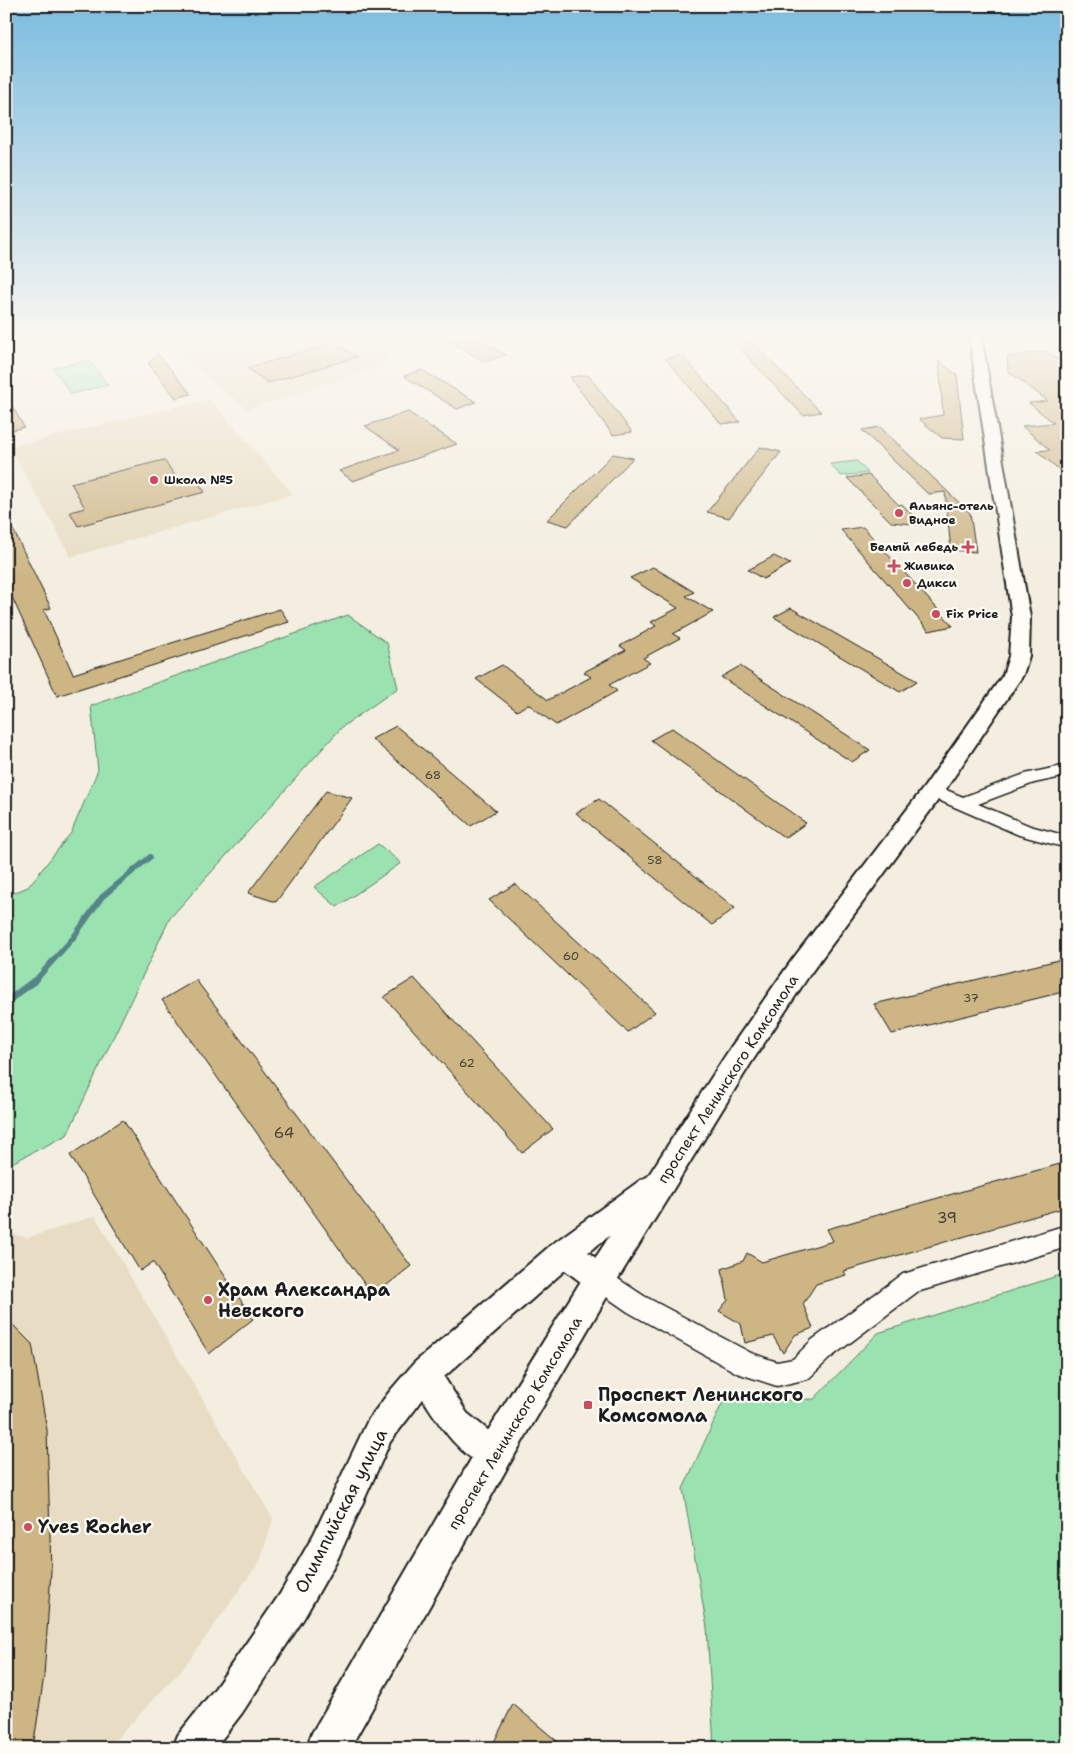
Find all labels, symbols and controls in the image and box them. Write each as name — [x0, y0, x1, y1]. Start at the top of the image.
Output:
place label: Школа №5 — [164, 472, 233, 488]
marker: Школа №5 — [148, 474, 160, 486]
place label: Альянс-отель Видное — [909, 498, 994, 528]
marker: Альянс-отель Видное — [893, 507, 905, 519]
place label: Белый лебедь — [870, 539, 958, 555]
marker: Белый лебедь — [962, 541, 974, 553]
place label: Живика — [904, 558, 955, 574]
marker: Живика — [888, 560, 900, 572]
place label: Дикси — [917, 575, 958, 591]
marker: Дикси — [901, 577, 913, 589]
place label: Fix Price — [946, 606, 999, 622]
marker: Fix Price — [930, 608, 942, 620]
house number: 68 — [425, 767, 441, 783]
house number: 58 — [647, 852, 663, 868]
house number: 60 — [563, 948, 579, 964]
street label: проспект Ленинского Комсомола — [653, 970, 804, 1187]
house number: 37 — [963, 990, 979, 1006]
house number: 62 — [459, 1055, 475, 1071]
house number: 64 — [274, 1123, 294, 1143]
house number: 39 — [937, 1208, 957, 1228]
place label: Храм Александра Невского — [218, 1278, 391, 1323]
marker: Храм Александра Невского — [202, 1294, 214, 1306]
street label: проспект Ленинского Комсомола — [443, 1312, 587, 1533]
place label: Проспект Ленинского Комсомола — [598, 1383, 803, 1428]
marker: Проспект Ленинского Комсомола — [582, 1399, 594, 1411]
street label: Олимпийская улица — [289, 1425, 393, 1597]
place label: Yves Rocher — [38, 1515, 152, 1539]
marker: Yves Rocher — [22, 1521, 34, 1533]

